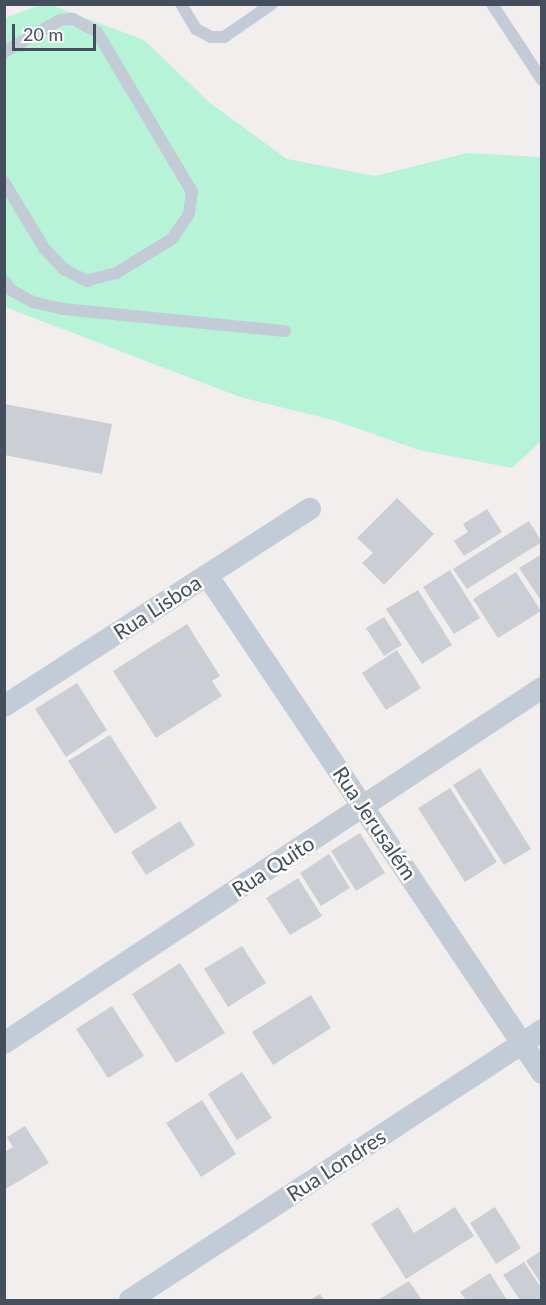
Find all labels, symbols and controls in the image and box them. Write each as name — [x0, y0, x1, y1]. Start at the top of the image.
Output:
scale bar — [15, 12, 99, 50]
text: 20 m — [23, 23, 63, 45]
street label: Rua Lisboa — [109, 569, 205, 645]
street label: Rua Jerusalém — [328, 761, 422, 885]
street label: Rua Quito — [227, 830, 319, 902]
street label: Rua Londres — [282, 1124, 390, 1206]

